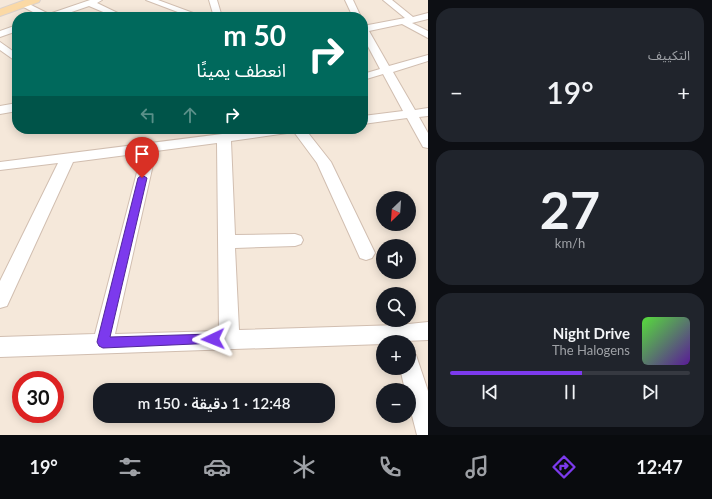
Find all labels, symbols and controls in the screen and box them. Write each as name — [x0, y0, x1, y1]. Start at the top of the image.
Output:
text: 50 m — [223, 18, 286, 52]
icon: right — [300, 28, 352, 80]
text: التكييف — [648, 47, 690, 63]
text: انعطف يمينًا — [196, 59, 286, 81]
text: 19° — [546, 74, 594, 110]
text: − — [450, 79, 463, 106]
text: + — [677, 79, 690, 106]
icon: left — [137, 104, 159, 126]
icon: ahead — [179, 104, 201, 126]
icon: right — [221, 104, 243, 126]
pin — [125, 137, 159, 178]
icon: arrive — [131, 143, 153, 165]
text: 27 — [540, 178, 600, 240]
north arrow — [376, 191, 416, 231]
map controls — [376, 191, 416, 423]
text: km/h — [555, 235, 585, 251]
button: sound — [376, 239, 416, 279]
button: search — [376, 287, 416, 327]
position arrow — [192, 318, 234, 360]
text: Night Drive — [553, 324, 630, 342]
button: + — [376, 335, 416, 375]
text: The Halogens — [552, 342, 630, 358]
speed limit sign: 30 — [12, 371, 64, 423]
icon: previous — [479, 381, 501, 403]
icon: pause — [559, 381, 581, 403]
icon: next — [639, 381, 661, 403]
button: − — [376, 383, 416, 423]
text: 12:48 · 1 دقيقة · 150 m — [138, 394, 290, 412]
icon: filters — [116, 453, 144, 481]
icon: car — [203, 453, 231, 481]
icon: climate — [290, 453, 318, 481]
icon: phone — [376, 453, 404, 481]
icon: music — [463, 453, 491, 481]
icon: directions — [550, 453, 578, 481]
text: 19° — [29, 456, 58, 478]
text: 12:47 — [636, 456, 683, 478]

